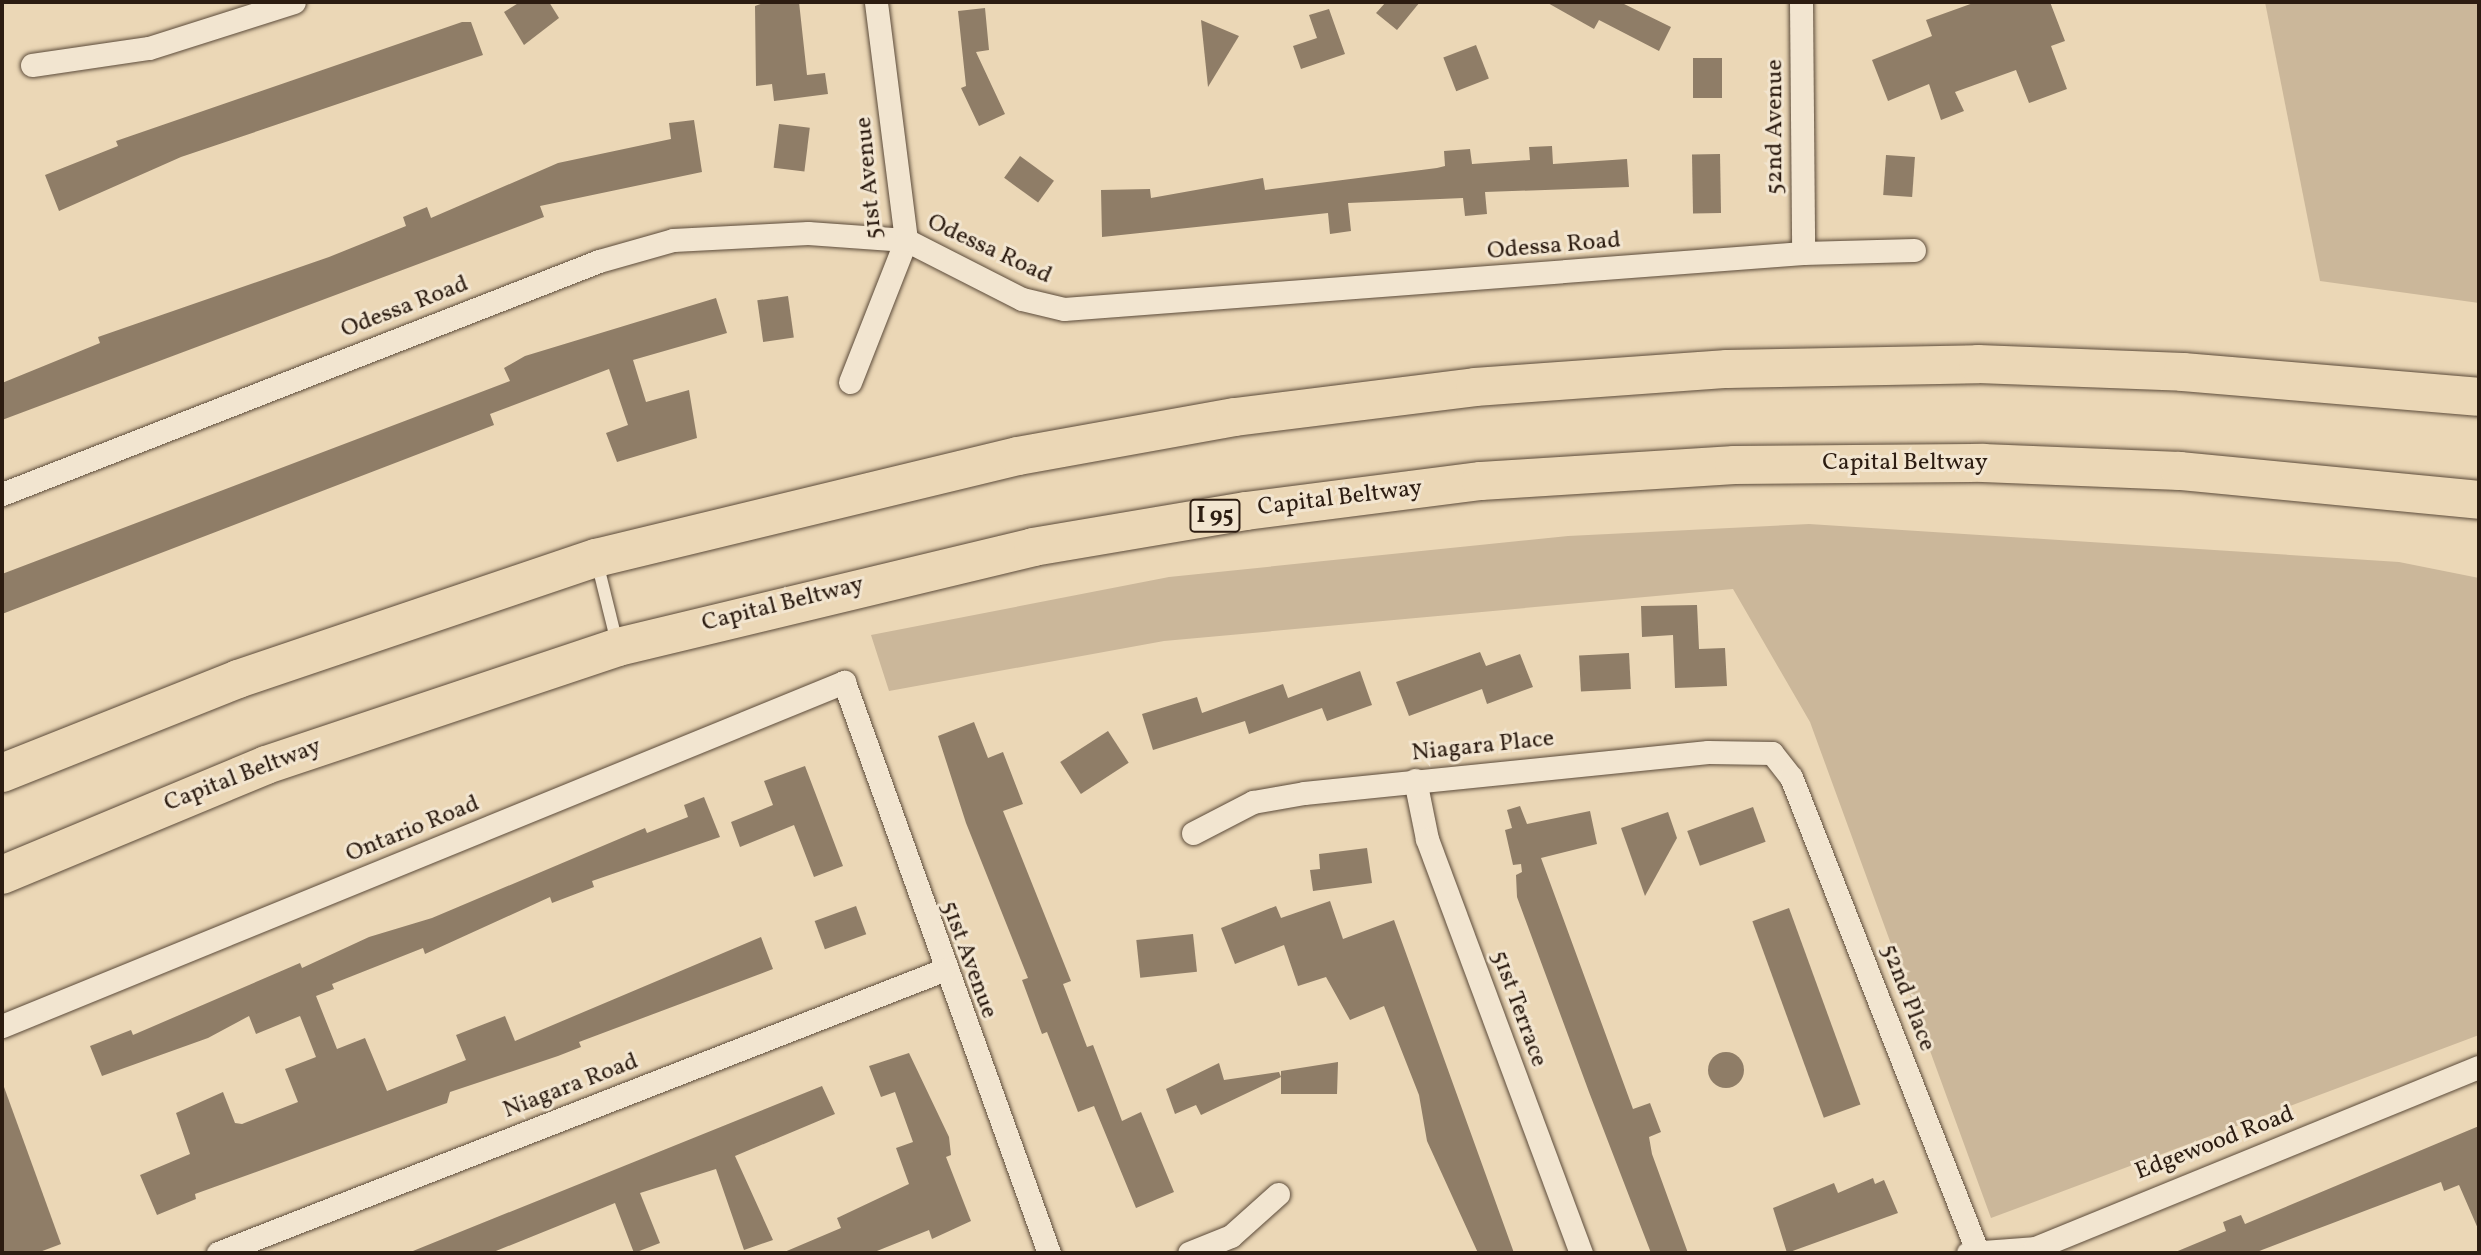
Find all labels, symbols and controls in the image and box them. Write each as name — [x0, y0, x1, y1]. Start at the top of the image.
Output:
street label: 52nd Avenue — [1762, 59, 1790, 195]
street label: 51st Avenue — [850, 116, 890, 240]
street label: Odessa Road — [922, 209, 1056, 291]
street label: Odessa Road — [1486, 227, 1622, 267]
street label: Odessa Road — [337, 271, 473, 345]
street label: Capital Beltway — [1822, 450, 1988, 478]
street label: Capital Beltway — [1256, 475, 1424, 523]
road number: I 95 — [1189, 496, 1241, 536]
street label: Capital Beltway — [699, 571, 867, 639]
street label: Niagara Place — [1410, 725, 1556, 769]
street label: Capital Beltway — [161, 733, 325, 819]
street label: Ontario Road — [342, 790, 484, 870]
street label: 51st Avenue — [933, 897, 1003, 1023]
street label: 52nd Place — [1873, 940, 1941, 1056]
street label: 51st Terrace — [1484, 947, 1552, 1071]
street label: Niagara Road — [499, 1048, 643, 1126]
street label: Edgewood Road — [2132, 1100, 2298, 1188]

